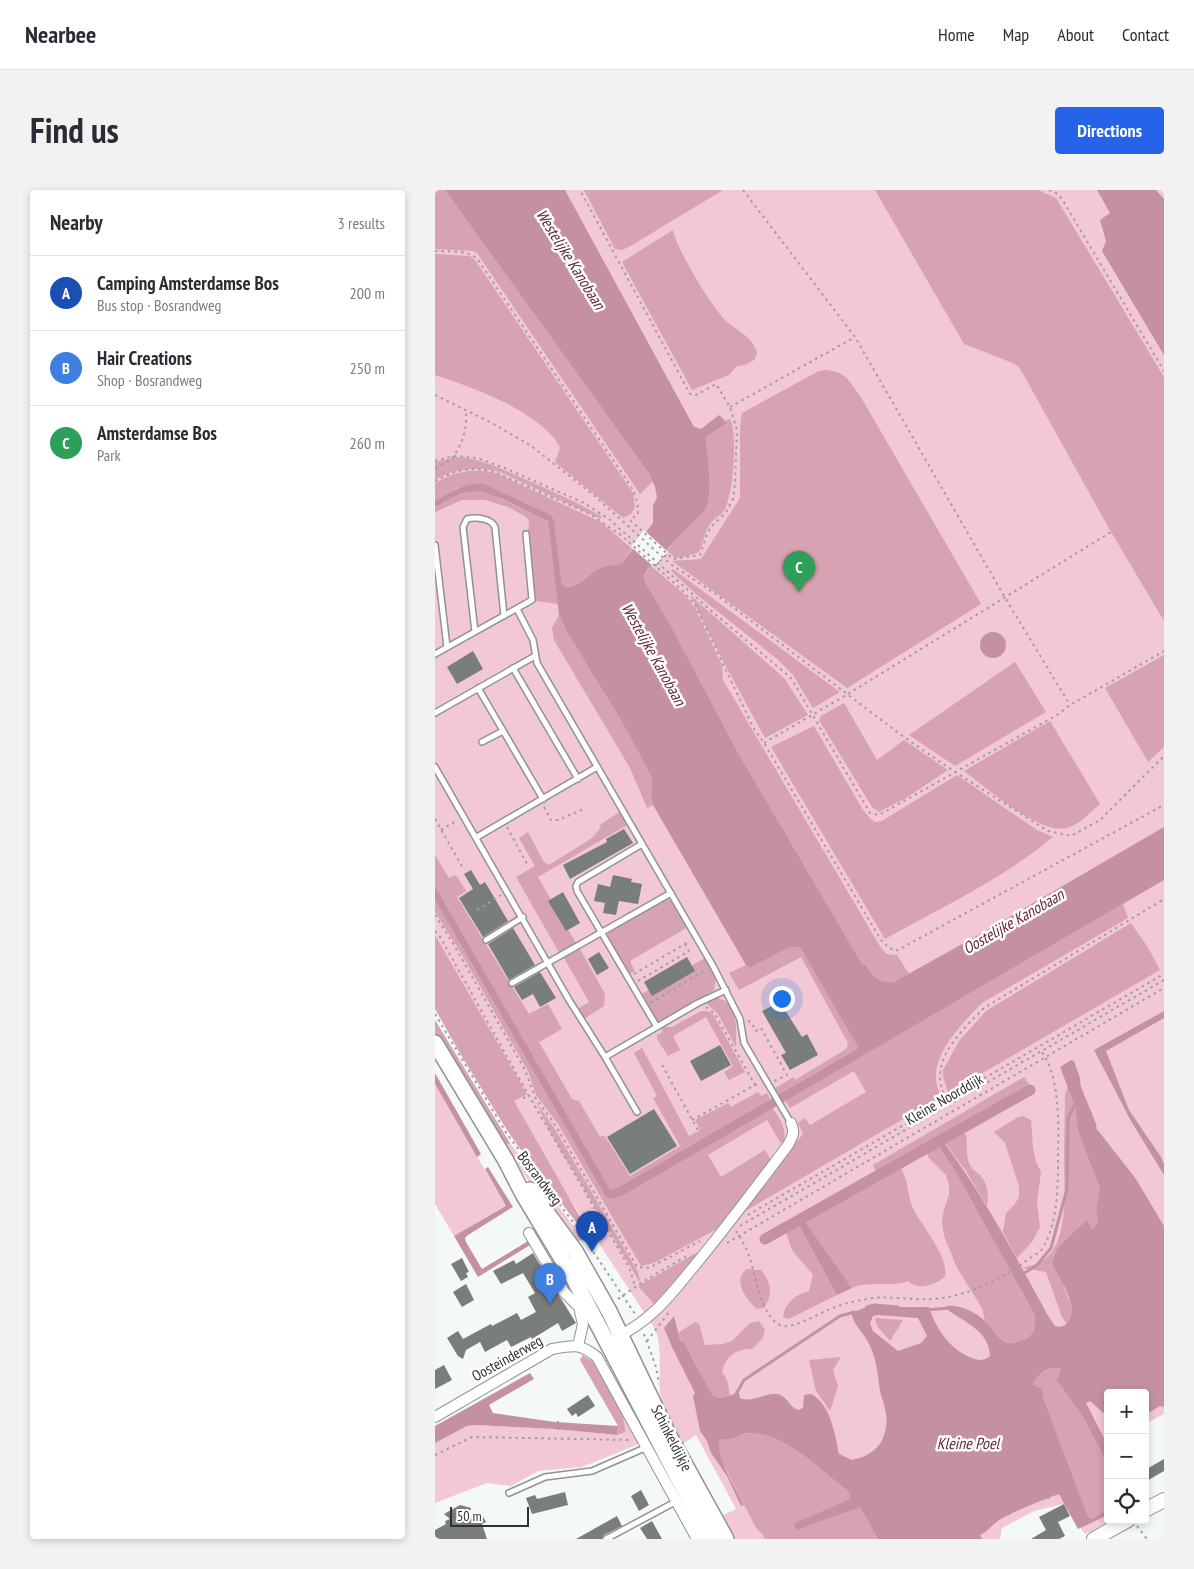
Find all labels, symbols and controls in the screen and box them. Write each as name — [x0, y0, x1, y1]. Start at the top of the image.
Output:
text: Nearbee — [25, 19, 96, 50]
text: Home — [938, 23, 975, 46]
text: Map — [1003, 23, 1029, 46]
text: About — [1057, 23, 1094, 46]
text: Contact — [1122, 23, 1169, 46]
text: Find us — [30, 107, 119, 153]
button: Directions — [1055, 107, 1164, 154]
water label: Westelijke Kanobaan — [532, 205, 610, 314]
text: Nearby — [50, 209, 103, 236]
text: 3 results — [338, 213, 385, 233]
text: Camping Amsterdamse Bos — [97, 271, 279, 295]
text: A — [62, 283, 70, 303]
text: 200 m — [350, 283, 385, 303]
text: Bus stop · Bosrandweg — [97, 295, 221, 315]
text: Hair Creations — [97, 346, 192, 370]
text: B — [62, 358, 70, 378]
text: 250 m — [350, 358, 385, 378]
text: Shop · Bosrandweg — [97, 370, 202, 390]
text: Amsterdamse Bos — [97, 421, 217, 445]
text: C — [62, 433, 70, 453]
text: 260 m — [350, 433, 385, 453]
text: Park — [97, 445, 121, 465]
pin: C — [783, 551, 815, 592]
water label: Westelijke Kanobaan — [618, 599, 691, 710]
water label: Oostelijke Kanobaan — [959, 884, 1068, 958]
your location — [769, 986, 795, 1012]
street label: Kleine Noorddijk — [902, 1069, 986, 1129]
street label: Bosrandweg — [513, 1147, 567, 1209]
pin: A — [576, 1211, 608, 1252]
pin: B — [534, 1263, 566, 1304]
street label: Oosteinderweg — [468, 1331, 546, 1385]
map controls — [1104, 1389, 1149, 1524]
button: + — [1104, 1389, 1149, 1434]
street label: Schinkeldijkje — [647, 1402, 697, 1474]
water label: Kleine Poel — [937, 1433, 1001, 1453]
button: − — [1104, 1434, 1149, 1479]
button: locate — [1104, 1479, 1149, 1524]
scale bar — [450, 1504, 529, 1527]
text: 50 m — [457, 1507, 482, 1525]

